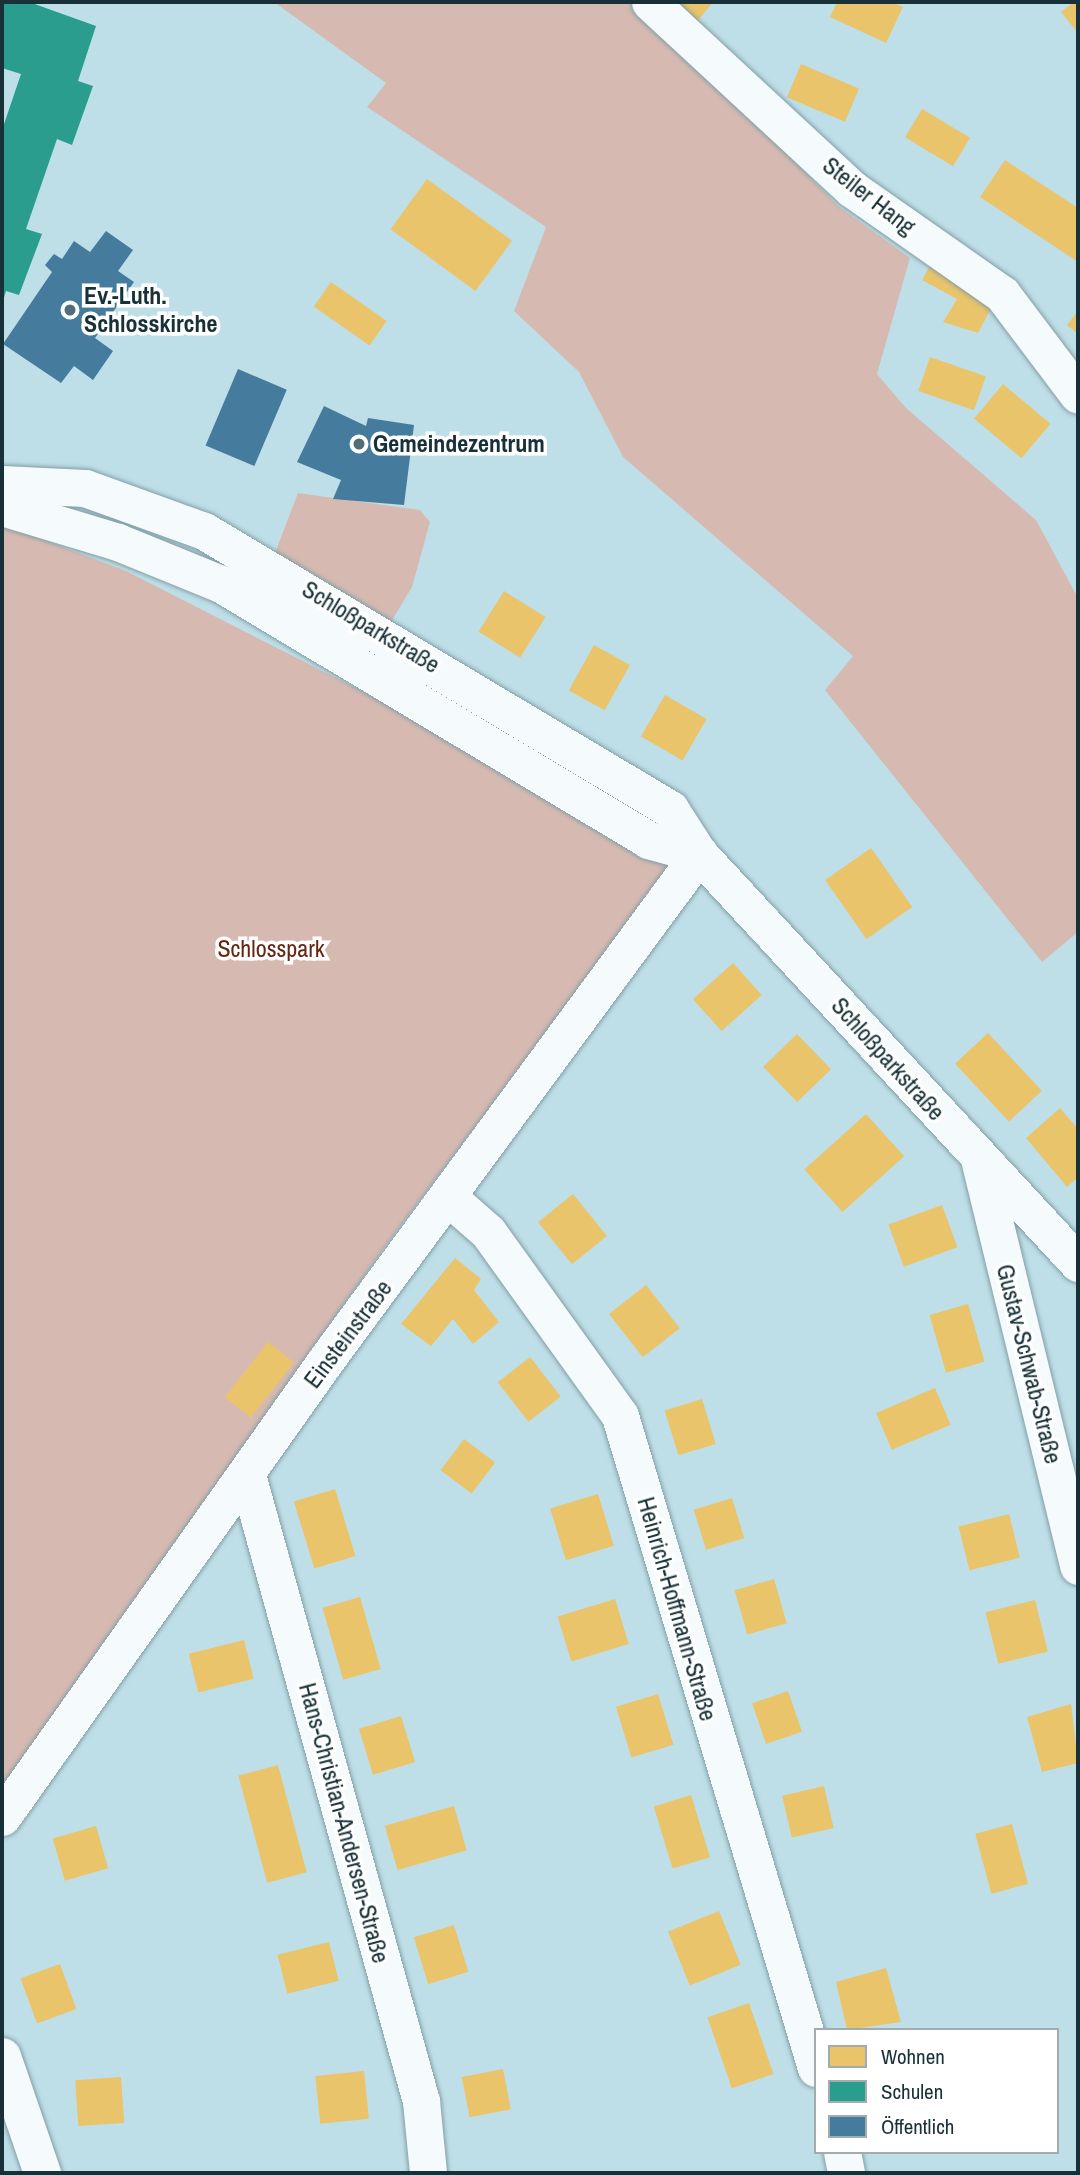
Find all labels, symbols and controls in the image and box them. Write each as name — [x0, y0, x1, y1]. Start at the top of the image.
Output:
street label: Steiler Hang — [817, 151, 921, 241]
place label: Ev.-Luth. Schlosskirche — [84, 282, 217, 338]
marker: Ev.-Luth. Schlosskirche — [62, 302, 78, 318]
place label: Gemeindezentrum — [373, 430, 545, 458]
marker: Gemeindezentrum — [351, 436, 367, 452]
street label: Schloßparkstraße — [297, 575, 445, 679]
park label: Schlosspark — [217, 935, 325, 963]
street label: Schloßparkstraße — [825, 992, 951, 1126]
street label: Gustav-Schwab-Straße — [990, 1261, 1068, 1467]
street label: Einsteinstraße — [298, 1274, 398, 1394]
street label: Heinrich-Hoffmann-Straße — [631, 1494, 723, 1724]
street label: Hans-Christian-Andersen-Straße — [293, 1680, 395, 1966]
legend — [814, 2028, 1059, 2154]
text: Wohnen — [881, 2042, 945, 2071]
text: Schulen — [881, 2077, 943, 2106]
text: Öffentlich — [881, 2112, 954, 2141]

